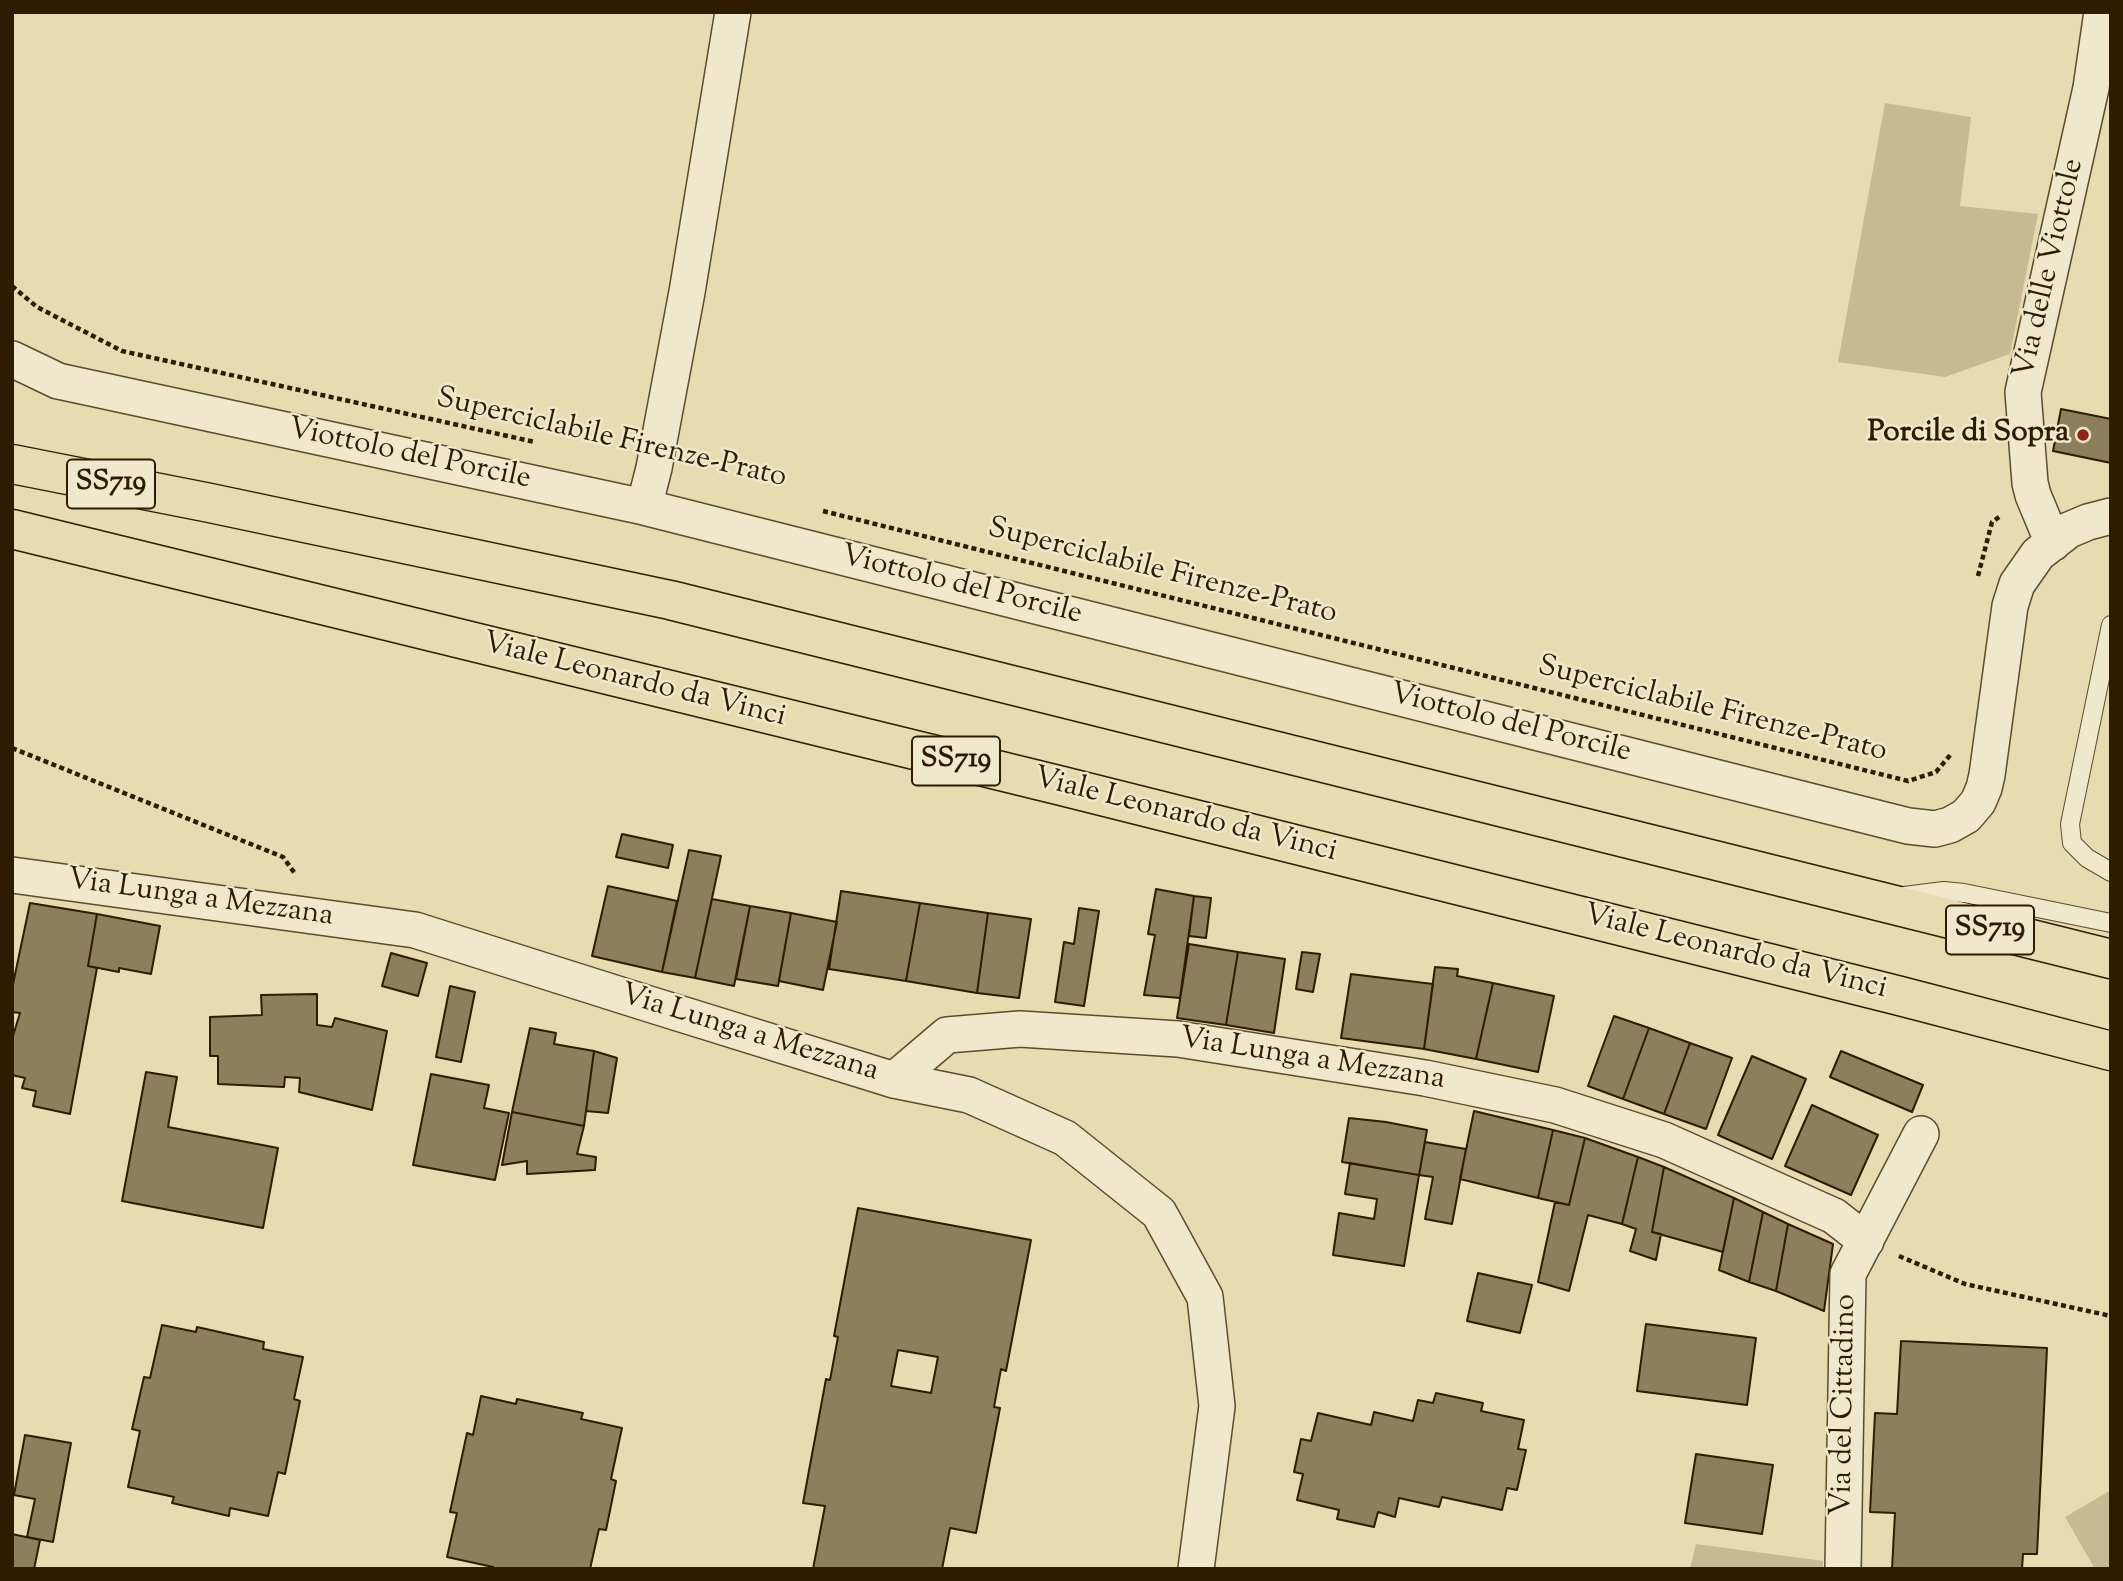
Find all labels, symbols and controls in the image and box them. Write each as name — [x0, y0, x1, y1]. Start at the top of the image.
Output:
street label: Via delle Viottole — [2008, 156, 2094, 382]
street label: Superciclabile Firenze-Prato — [432, 382, 790, 498]
street label: Viottolo del Porcile — [284, 413, 534, 499]
place label: Porcile di Sopra — [1868, 417, 2069, 453]
marker: Porcile di Sopra — [2075, 427, 2091, 443]
road number: SS719 — [67, 460, 155, 508]
street label: Superciclabile Firenze-Prato — [984, 512, 1340, 634]
street label: Viottolo del Porcile — [837, 540, 1085, 634]
street label: Viale Leonardo da Vinci — [479, 627, 789, 737]
street label: Superciclabile Firenze-Prato — [1534, 650, 1890, 772]
street label: Viottolo del Porcile — [1386, 678, 1634, 772]
road number: SS719 — [912, 736, 1000, 786]
street label: Viale Leonardo da Vinci — [1030, 762, 1340, 872]
street label: Via Lunga a Mezzana — [65, 864, 335, 936]
street label: Viale Leonardo da Vinci — [1580, 899, 1890, 1009]
road number: SS719 — [1946, 906, 2034, 954]
street label: Via Lunga a Mezzana — [615, 979, 883, 1091]
street label: Via Lunga a Mezzana — [1177, 1022, 1447, 1100]
street label: Via del Cittadino — [1826, 1294, 1866, 1516]

